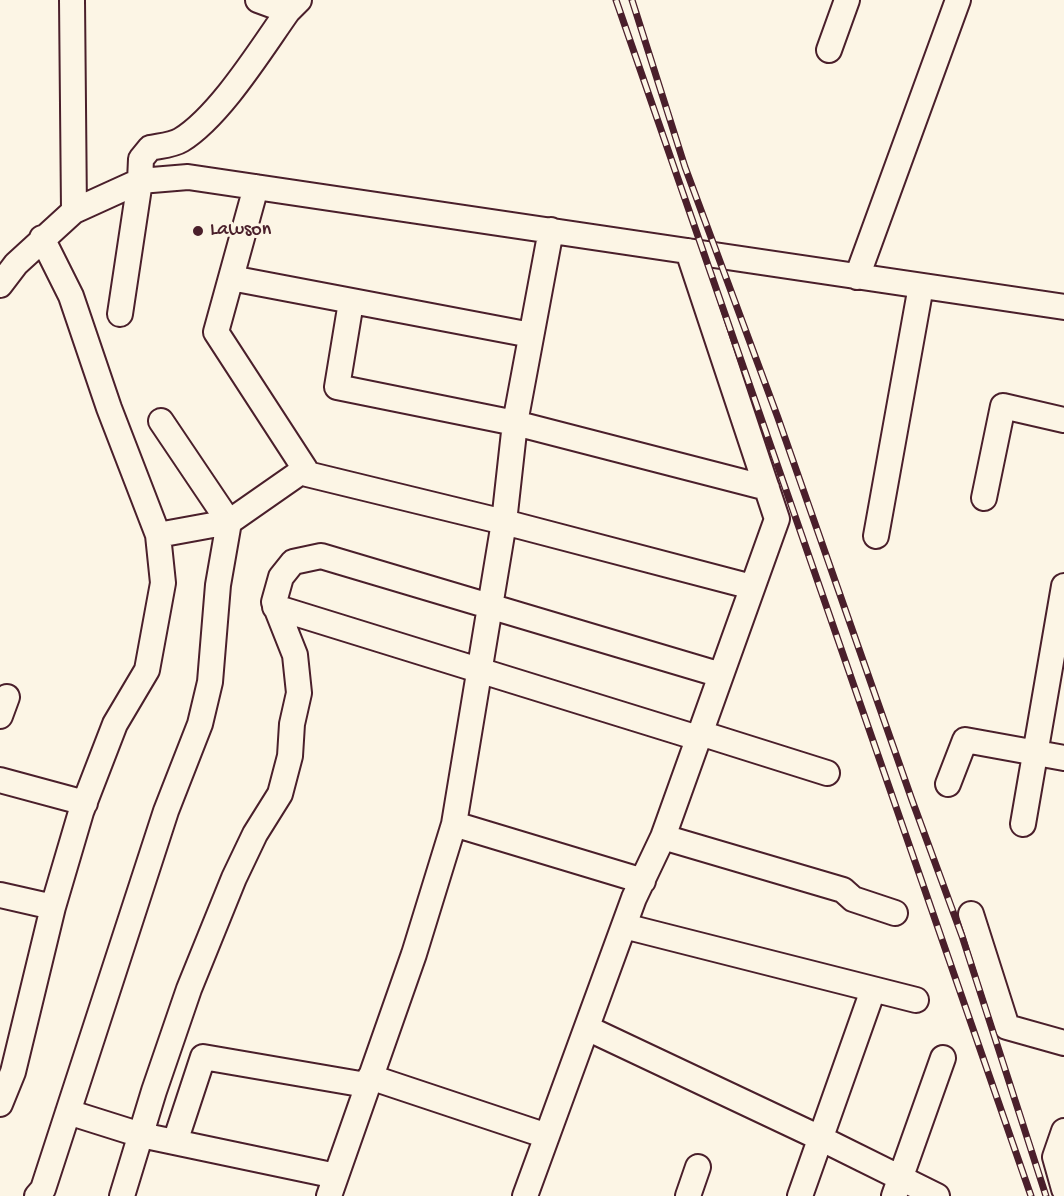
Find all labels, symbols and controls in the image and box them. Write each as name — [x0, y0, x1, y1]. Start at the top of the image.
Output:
place label: Lawson — [210, 219, 271, 243]
marker: Lawson — [191, 224, 205, 238]

